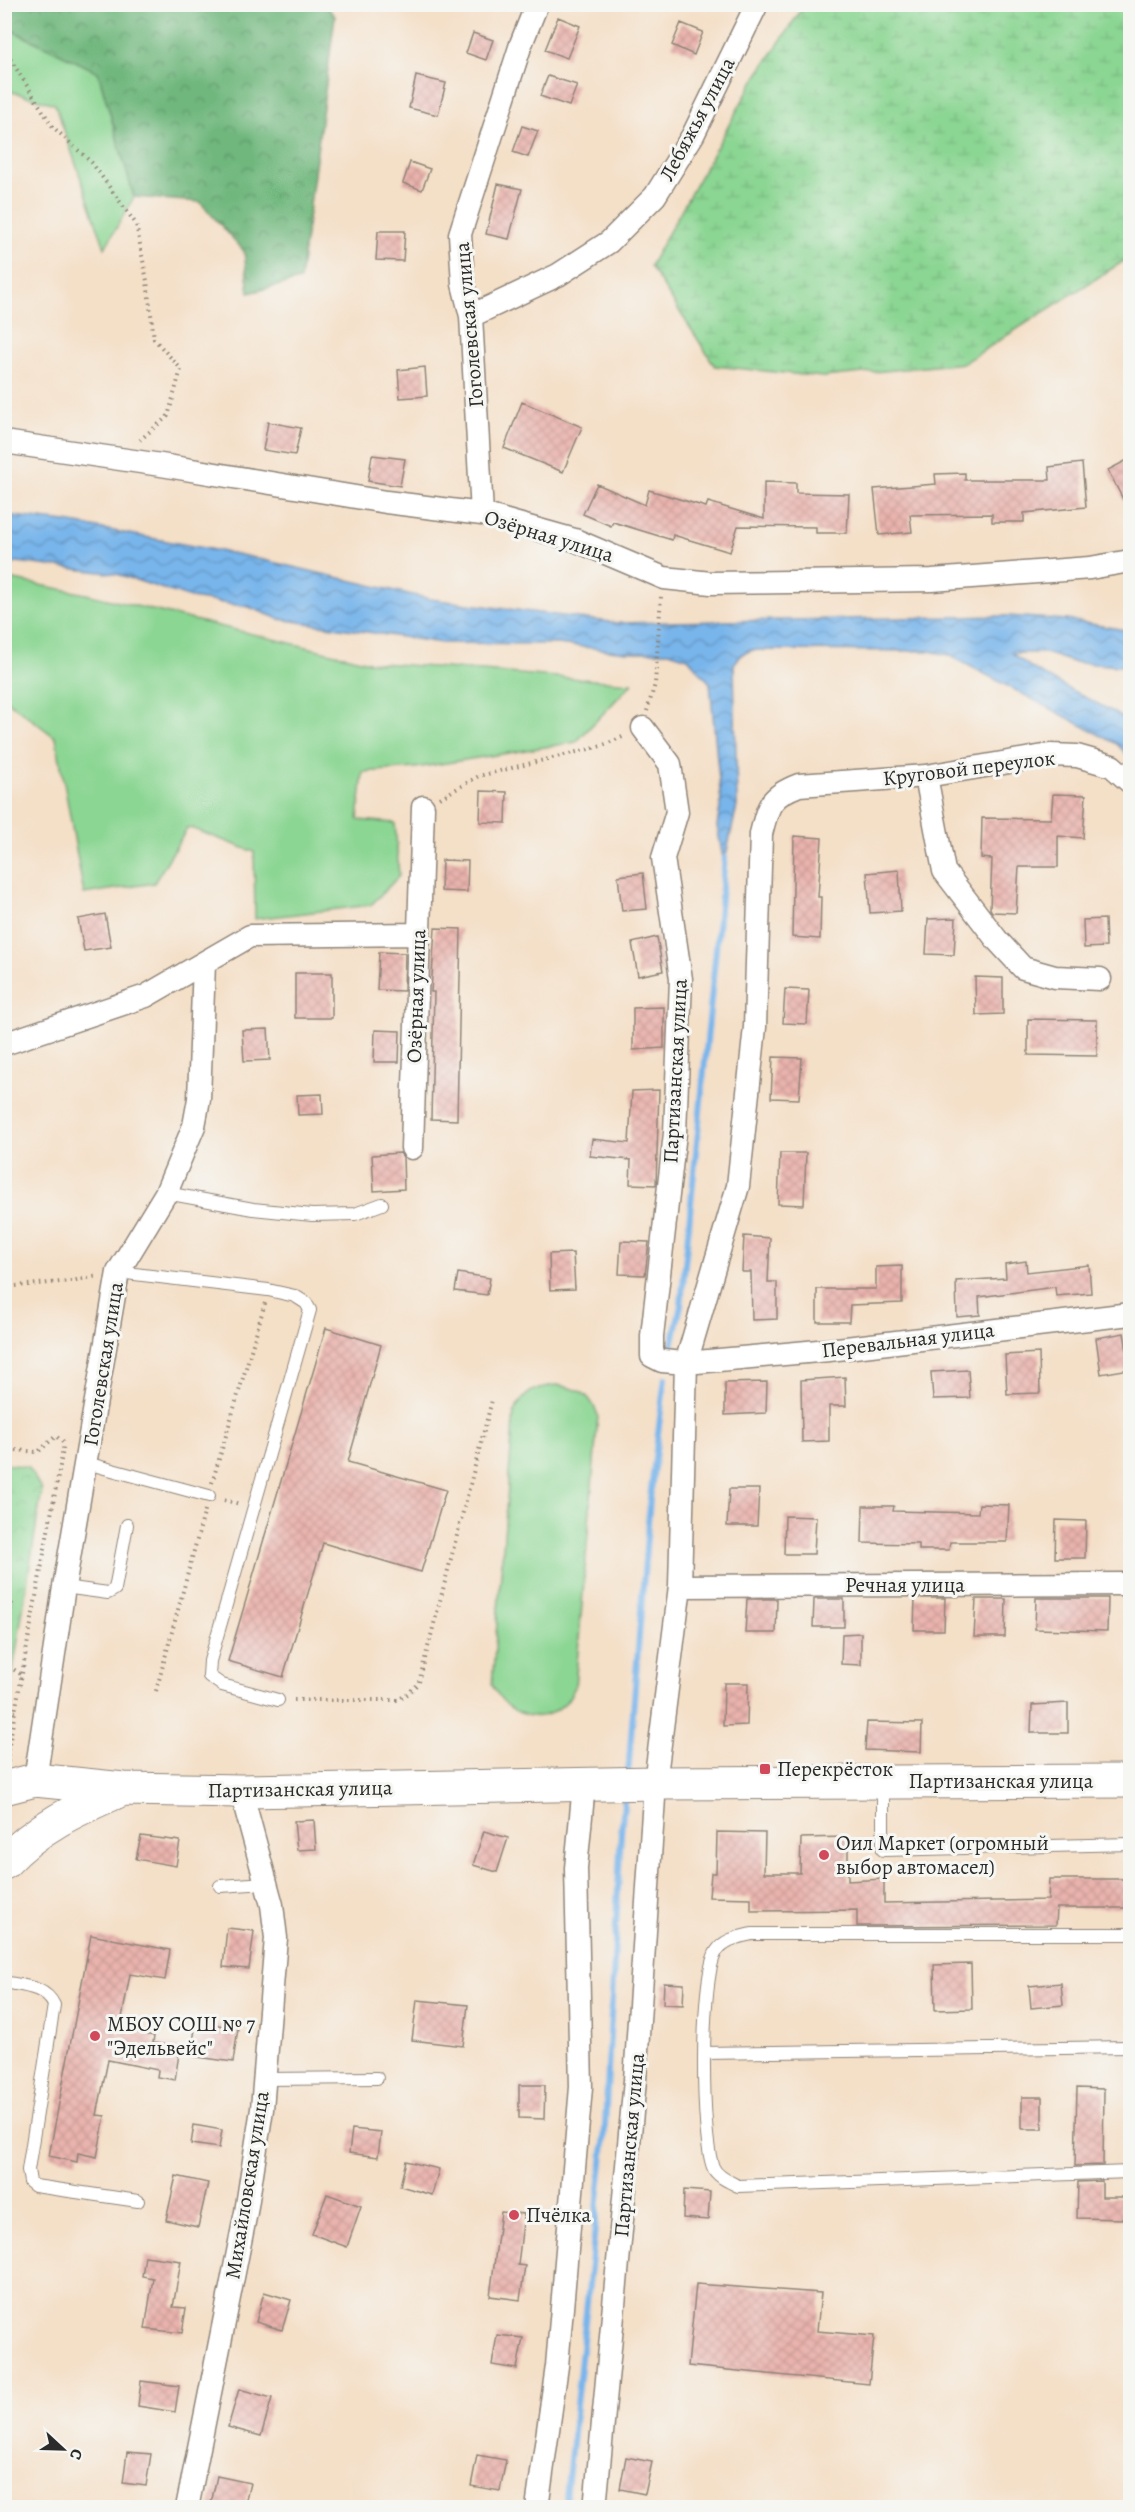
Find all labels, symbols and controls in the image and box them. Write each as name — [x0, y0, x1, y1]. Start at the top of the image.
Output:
street label: Лебяжья улица — [653, 52, 742, 186]
street label: Гоголевская улица — [448, 241, 490, 409]
street label: Озёрная улица — [481, 503, 617, 569]
street label: Круговой переулок — [881, 744, 1057, 792]
street label: Озёрная улица — [400, 928, 432, 1063]
street label: Партизанская улица — [656, 978, 694, 1164]
street label: Гоголевская улица — [76, 1279, 130, 1448]
street label: Перевальная улица — [820, 1315, 996, 1364]
street label: Речная улица — [845, 1571, 965, 1599]
place label: Перекрёсток — [777, 1755, 893, 1783]
marker: Перекрёсток — [758, 1762, 772, 1776]
street label: Партизанская улица — [909, 1767, 1094, 1795]
street label: Партизанская улица — [207, 1773, 393, 1805]
place label: Оил Маркет (огромный выбор автомасел) — [836, 1829, 1049, 1881]
marker: Оил Маркет (огромный выбор автомасел) — [817, 1848, 831, 1862]
place label: МБОУ СОШ № 7 "Эдельвейс" — [107, 2010, 255, 2062]
marker: МБОУ СОШ № 7 "Эдельвейс" — [88, 2029, 102, 2043]
street label: Партизанская улица — [607, 2051, 651, 2238]
street label: Михайловская улица — [218, 2089, 276, 2281]
place label: Пчёлка — [526, 2201, 591, 2229]
marker: Пчёлка — [507, 2208, 521, 2222]
north arrow — [33, 2419, 93, 2479]
text: С — [64, 2446, 88, 2463]

